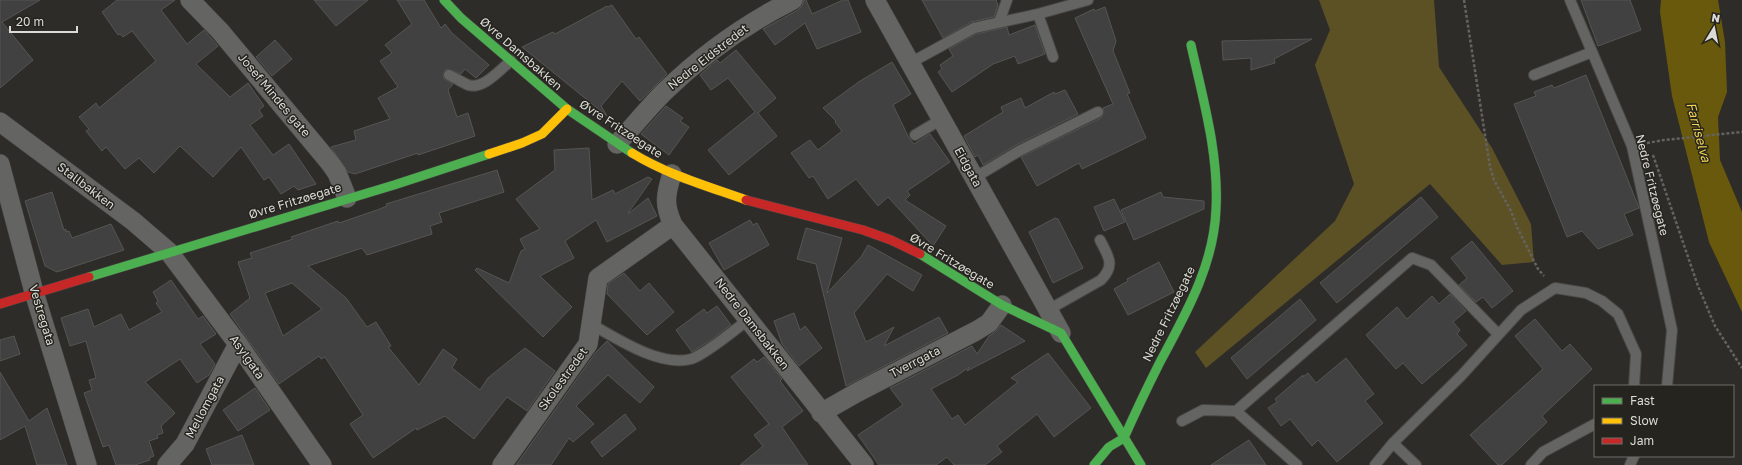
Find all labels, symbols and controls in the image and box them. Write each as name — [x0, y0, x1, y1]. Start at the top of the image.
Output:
scale bar — [10, 8, 77, 34]
north arrow — [1694, 8, 1734, 48]
text: N — [1711, 11, 1721, 25]
text: 20 m — [16, 14, 44, 29]
street label: Øvre Damsbakken — [477, 14, 566, 93]
street label: Nedre Eidstredet — [665, 20, 751, 93]
street label: Josef Mindes gate — [235, 50, 314, 140]
street label: Øvre Fritzøegate — [577, 96, 666, 161]
water label: Farriselva — [1683, 100, 1715, 164]
street label: Nedre Fritzøegate — [1633, 133, 1672, 237]
street label: Eidgata — [951, 144, 986, 189]
street label: Stallbakken — [54, 159, 118, 212]
street label: Øvre Fritzøegate — [247, 179, 343, 222]
street label: Øvre Fritzøegate — [907, 229, 997, 292]
street label: Nedre Fritzøegate — [1139, 264, 1198, 364]
street label: Nedre Damsbakken — [712, 275, 793, 372]
street label: Vestregata — [26, 283, 59, 347]
street label: Asylgata — [227, 332, 268, 382]
street label: Tverrgata — [887, 342, 943, 381]
street label: Skolestredet — [535, 344, 591, 413]
street label: Mellomgata — [182, 373, 227, 440]
legend — [1594, 385, 1734, 457]
text: Fast — [1630, 393, 1655, 408]
text: Slow — [1630, 413, 1658, 428]
text: Jam — [1630, 433, 1654, 448]

